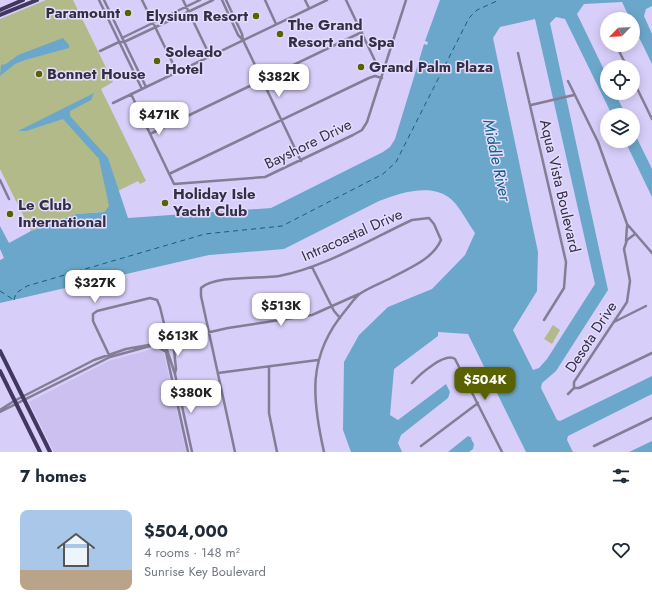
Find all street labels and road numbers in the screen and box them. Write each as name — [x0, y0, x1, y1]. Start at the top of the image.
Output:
street label: Bayshore Drive — [261, 113, 356, 175]
street label: Aqua Vista Boulevard — [534, 117, 586, 255]
street label: Intracoastal Drive — [298, 203, 406, 267]
street label: Desota Drive — [560, 297, 622, 377]

